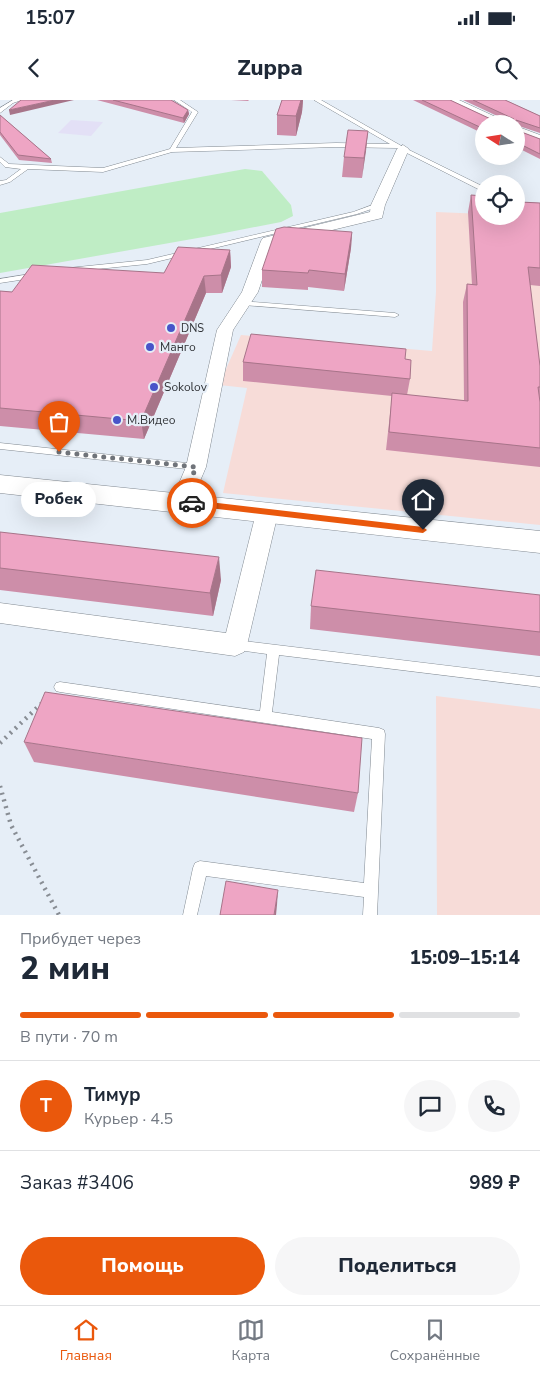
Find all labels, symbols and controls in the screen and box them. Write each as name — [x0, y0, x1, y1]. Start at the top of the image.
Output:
text: 15:07 — [25, 5, 75, 31]
text: Zuppa — [237, 53, 303, 83]
icon: back — [20, 54, 48, 82]
icon: search — [492, 54, 520, 82]
north arrow — [475, 115, 525, 165]
map controls — [475, 115, 525, 225]
button: locate — [475, 175, 525, 225]
place label: DNS — [181, 321, 204, 336]
marker: DNS — [165, 322, 177, 334]
place label: Манго — [160, 339, 196, 355]
marker: Манго — [144, 341, 156, 353]
place label: Sokolov — [164, 379, 208, 395]
marker: Sokolov — [148, 381, 160, 393]
pin — [38, 401, 80, 452]
icon: bag — [45, 408, 73, 436]
place label: М.Видео — [127, 412, 176, 428]
marker: М.Видео — [111, 414, 123, 426]
courier — [167, 478, 217, 528]
pin — [402, 479, 444, 530]
callout: Робек — [22, 482, 96, 517]
icon: home — [409, 486, 437, 514]
text: Робек — [35, 488, 82, 510]
icon: car — [178, 489, 206, 517]
text: Прибудет через — [20, 928, 141, 950]
text: 15:09–15:14 — [409, 945, 520, 971]
text: 2 мин — [20, 947, 110, 990]
text: В пути · 70 m — [20, 1026, 118, 1048]
button: chat — [404, 1080, 456, 1132]
button: phone — [468, 1080, 520, 1132]
text: Тимур — [84, 1082, 141, 1108]
text: Т — [40, 1093, 52, 1119]
text: Курьер · 4.5 — [84, 1108, 173, 1130]
text: Заказ #3406 — [20, 1170, 134, 1196]
text: 989 ₽ — [469, 1170, 520, 1196]
button: Помощь — [20, 1237, 265, 1295]
button: Поделиться — [275, 1237, 520, 1295]
tab: Главная — [60, 1316, 112, 1365]
tab: Карта — [232, 1316, 270, 1365]
tab: Сохранённые — [390, 1316, 480, 1365]

